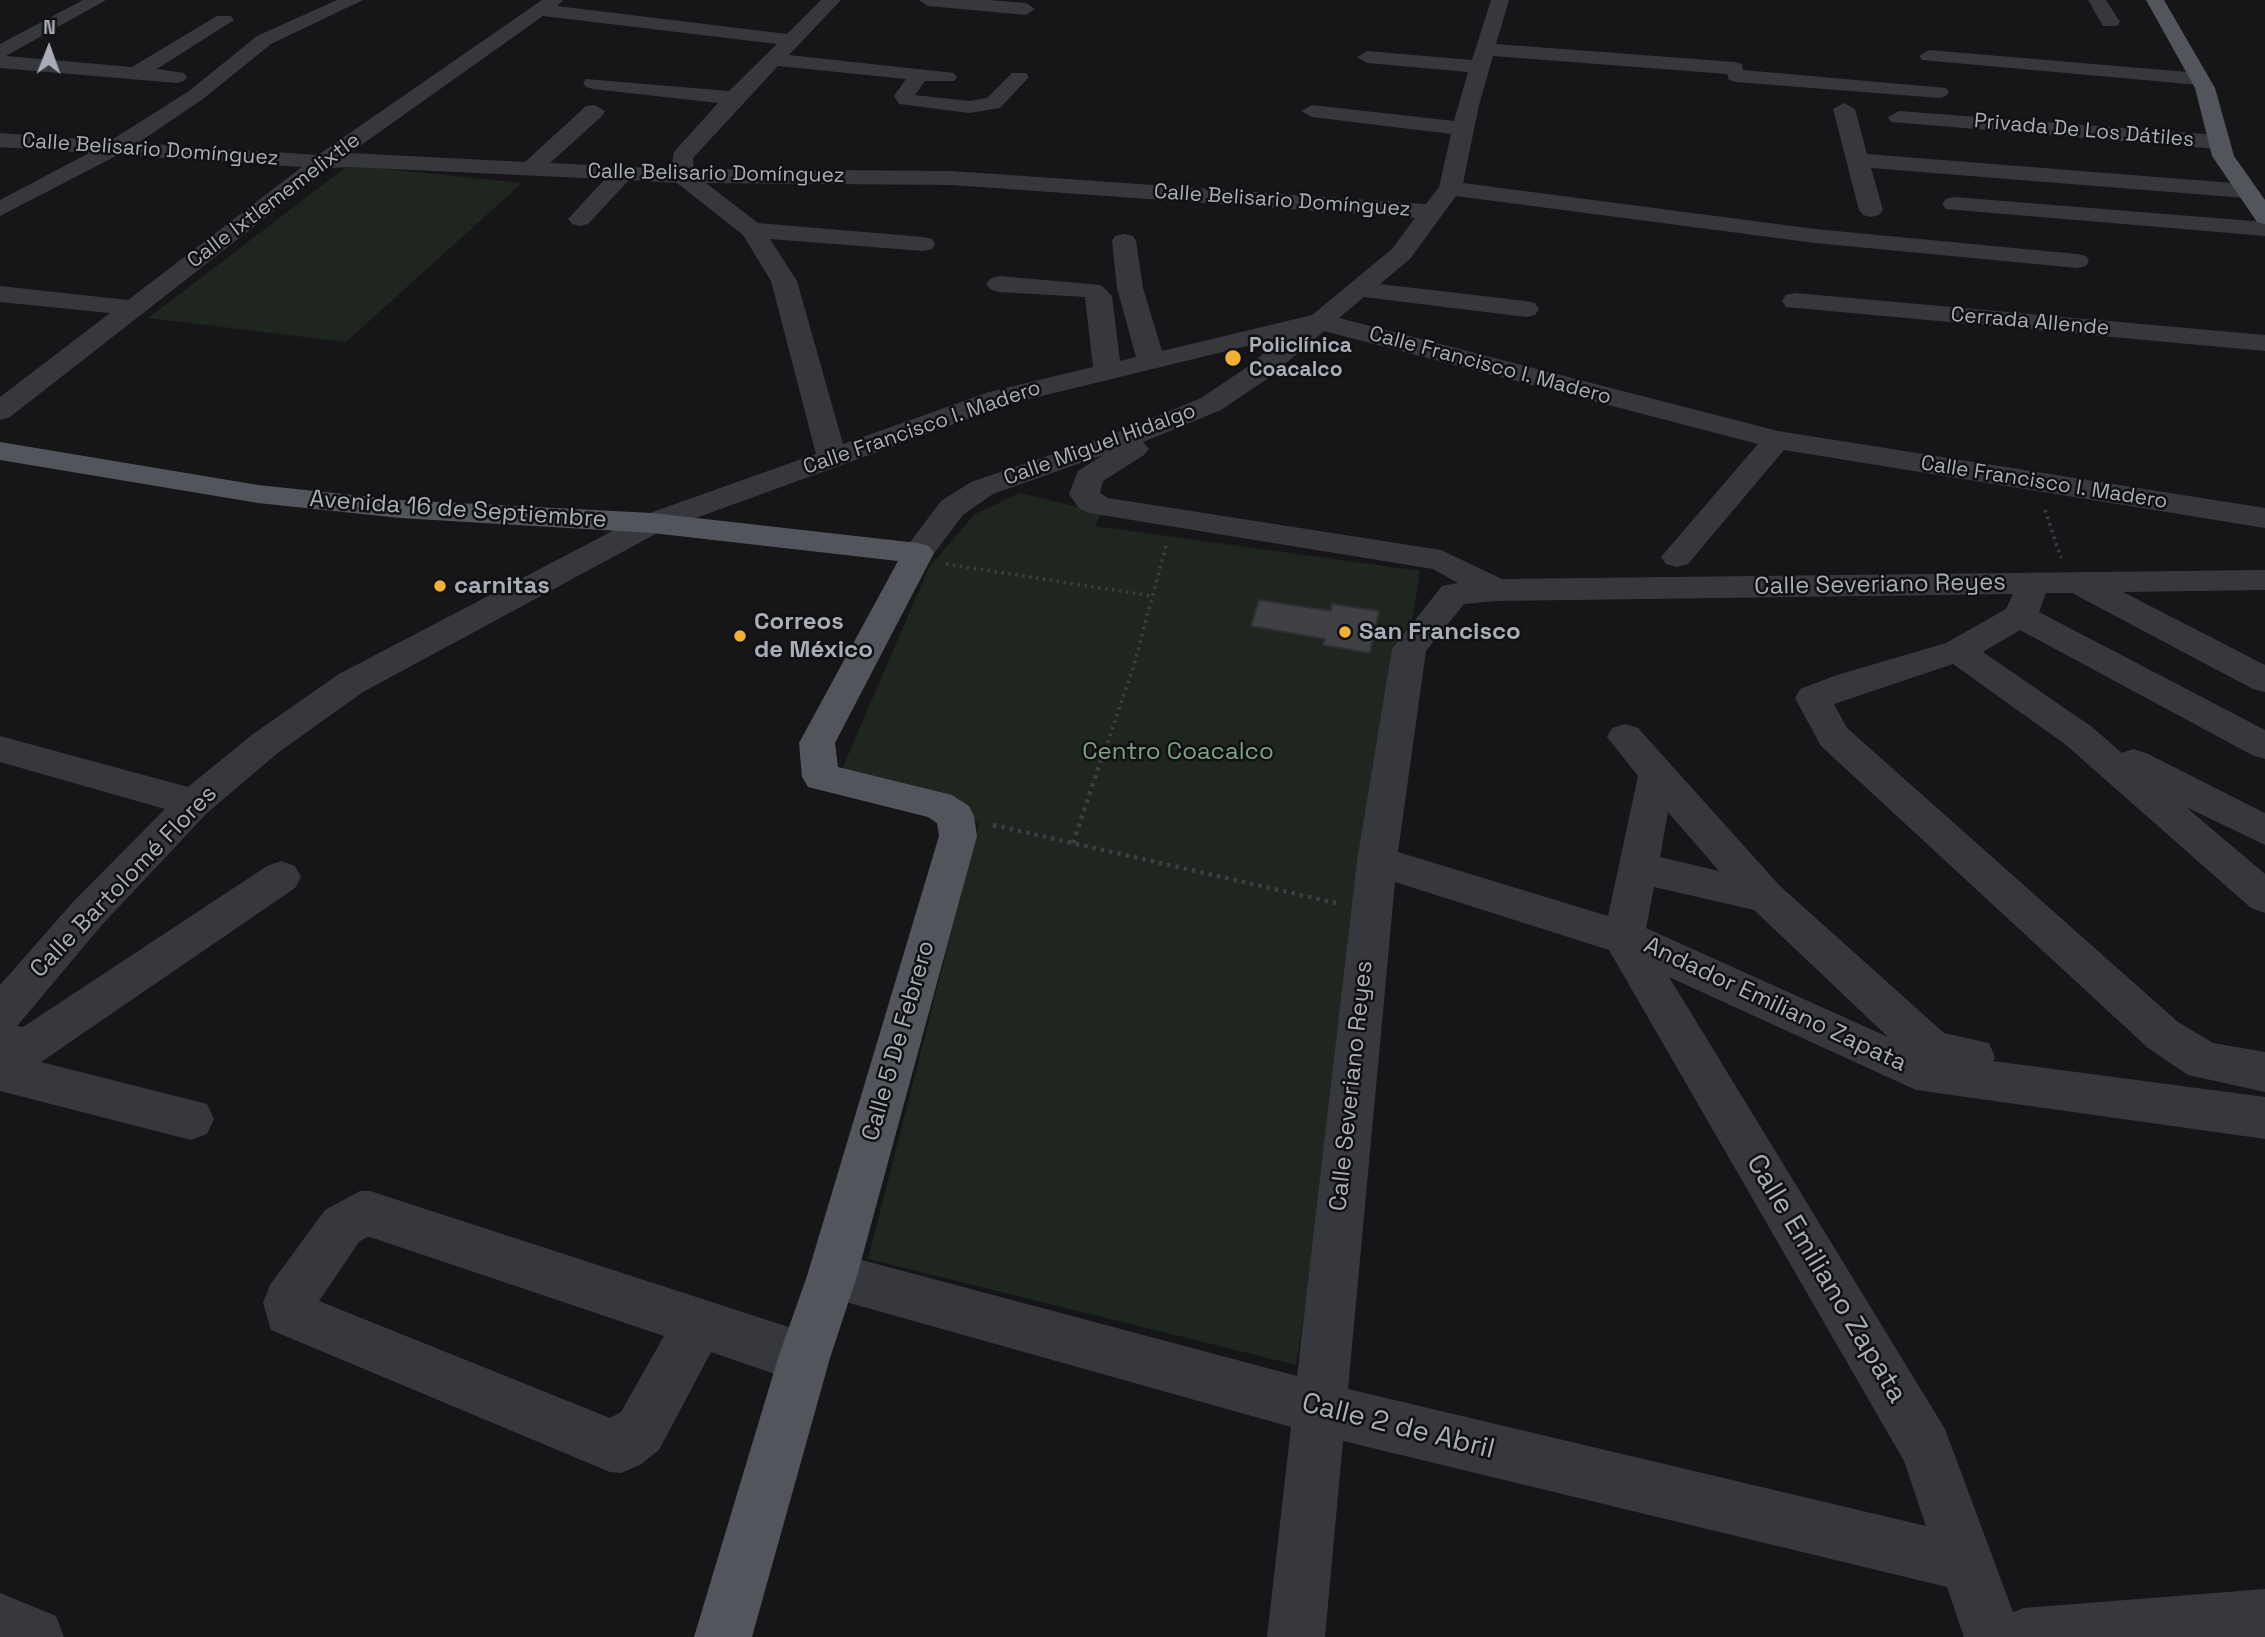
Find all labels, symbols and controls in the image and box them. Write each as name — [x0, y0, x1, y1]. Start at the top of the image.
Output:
north arrow — [14, 14, 84, 84]
text: N — [43, 15, 56, 40]
street label: Privada De Los Dátiles — [1973, 109, 2195, 153]
street label: Calle Belisario Domínguez — [21, 128, 279, 172]
street label: Calle Ixtlememelixtle — [183, 128, 365, 274]
street label: Calle Belisario Domínguez — [587, 159, 845, 189]
street label: Calle Belisario Domínguez — [1153, 179, 1411, 223]
street label: Cerrada Allende — [1950, 303, 2110, 341]
street label: Calle Francisco I. Madero — [1366, 322, 1614, 410]
place label: Policlínica Coacalco — [1249, 333, 1352, 383]
marker: Policlínica Coacalco — [1223, 348, 1243, 368]
street label: Calle Francisco I. Madero — [800, 375, 1044, 481]
street label: Calle Miguel Hidalgo — [1001, 399, 1199, 491]
street label: Calle Francisco I. Madero — [1919, 451, 2169, 515]
street label: Avenida 16 de Septiembre — [308, 485, 608, 535]
street label: Calle Severiano Reyes — [1754, 568, 2006, 602]
place label: carnitas — [454, 572, 550, 600]
marker: carnitas — [432, 578, 448, 594]
place label: Correos de México — [754, 608, 873, 664]
place label: San Francisco — [1359, 618, 1521, 646]
marker: San Francisco — [1337, 624, 1353, 640]
marker: Correos de México — [732, 628, 748, 644]
park label: Centro Coacalco — [1082, 738, 1274, 766]
street label: Calle Bartolomé Flores — [25, 780, 223, 984]
street label: Andador Emiliano Zapata — [1639, 931, 1911, 1079]
street label: Calle 5 De Febrero — [857, 938, 941, 1144]
street label: Calle Severiano Reyes — [1325, 959, 1379, 1213]
street label: Calle Emiliano Zapata — [1738, 1149, 1914, 1409]
street label: Calle 2 de Abril — [1298, 1387, 1498, 1467]

